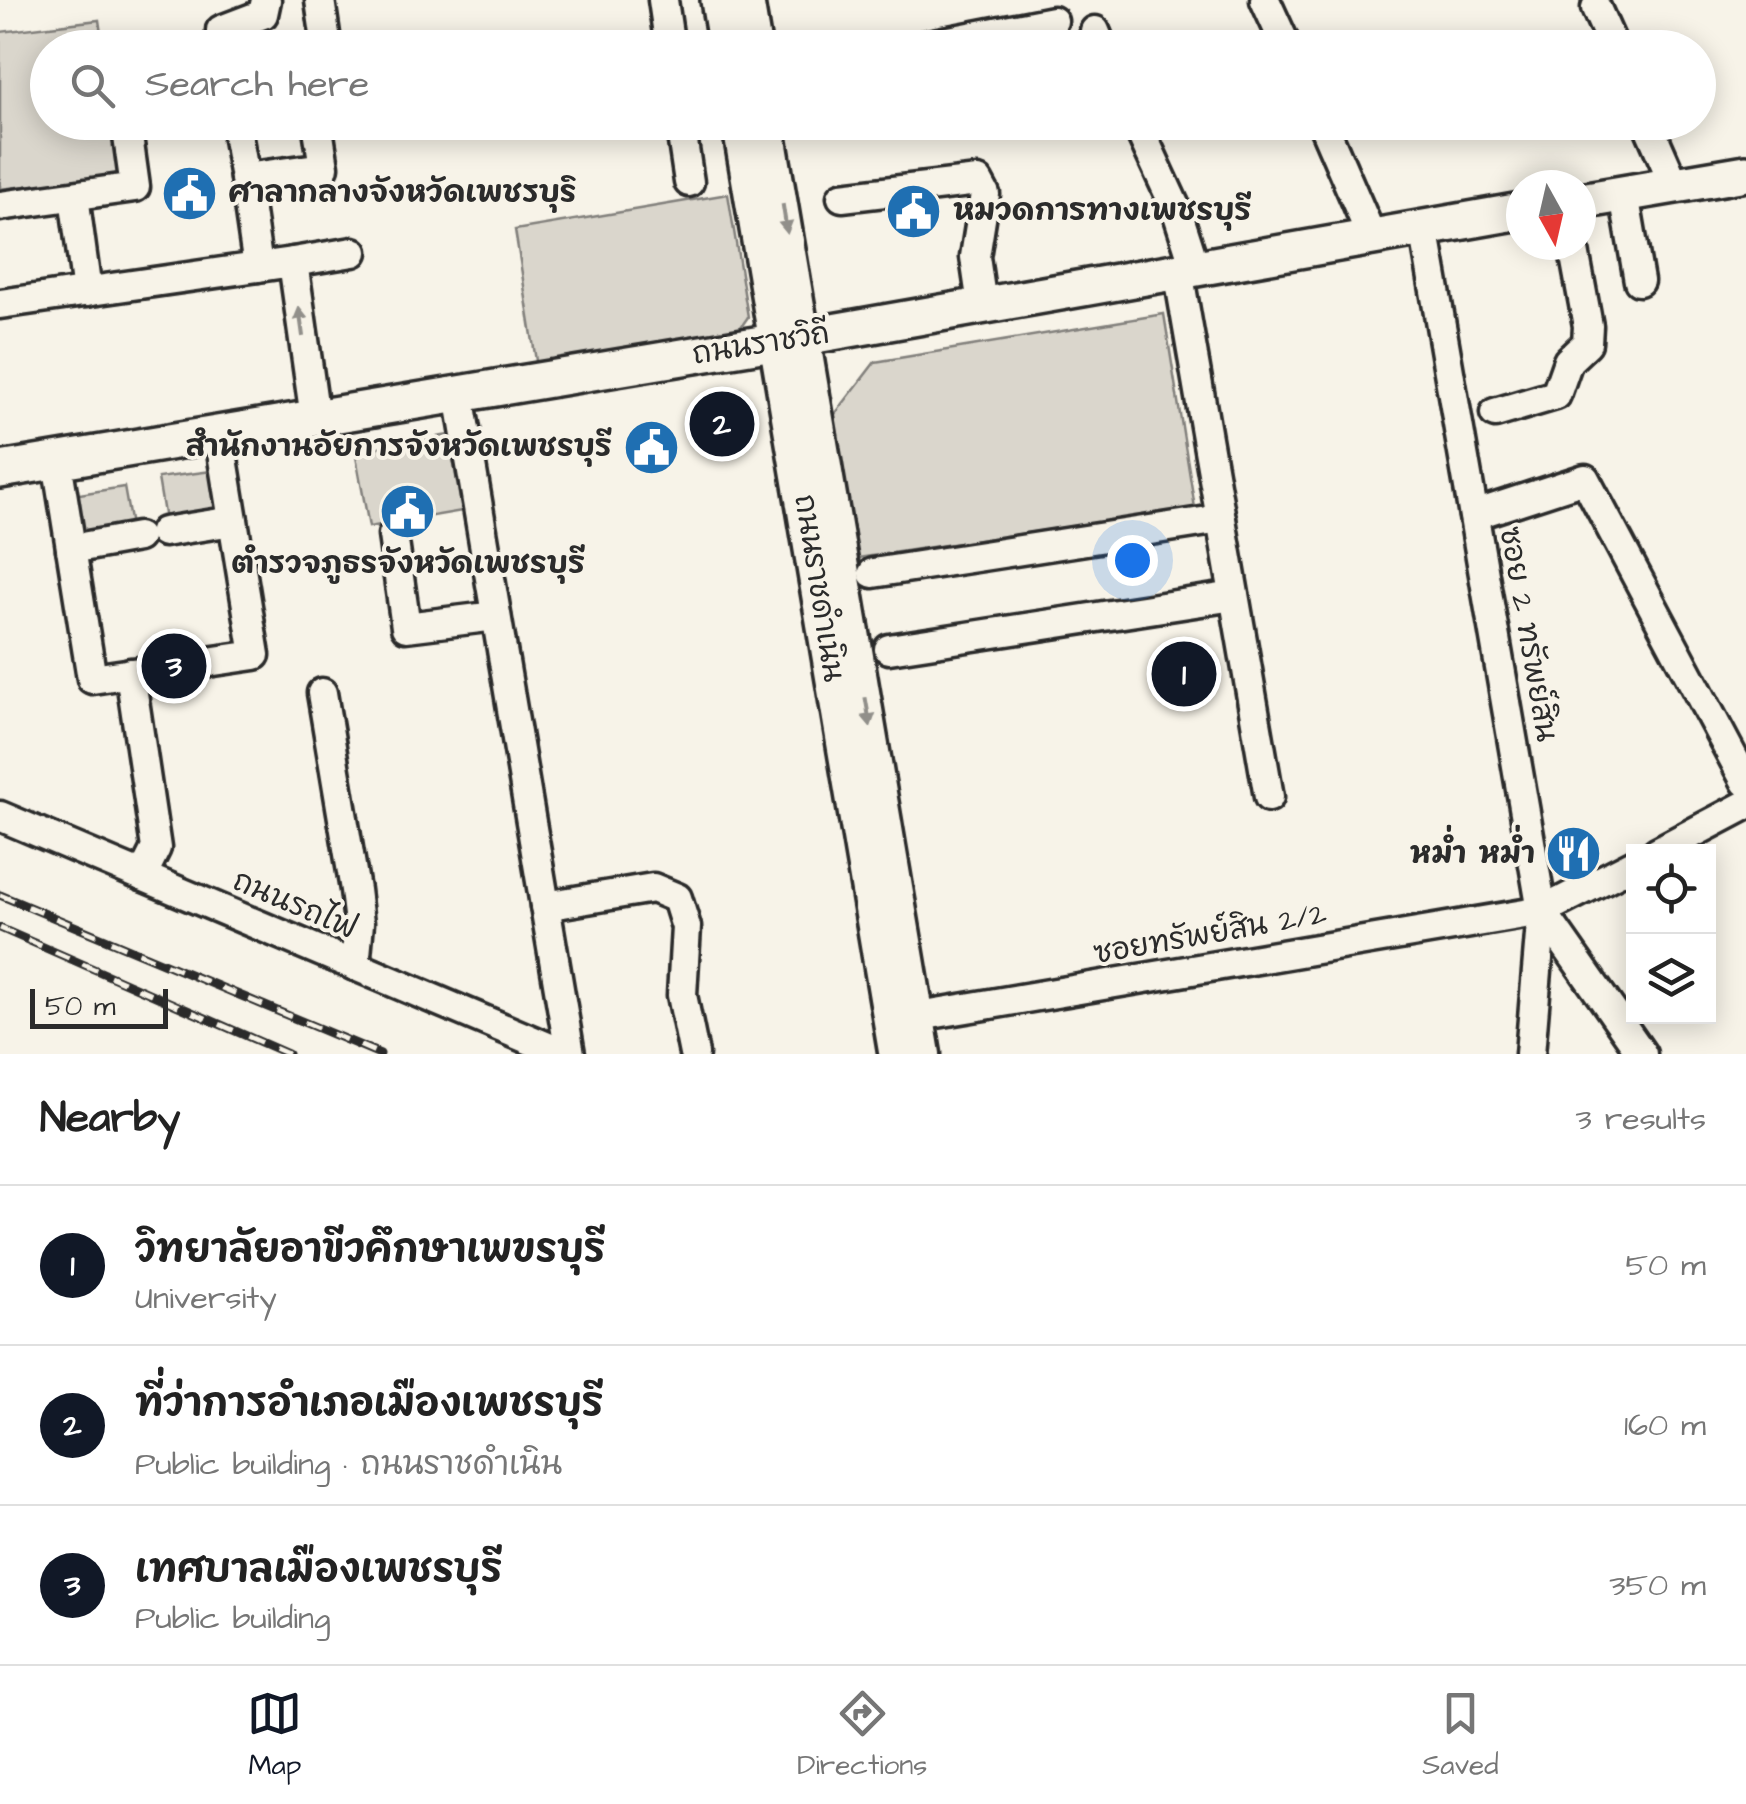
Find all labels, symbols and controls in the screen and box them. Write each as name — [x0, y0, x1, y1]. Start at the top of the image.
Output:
search box — [30, 30, 1716, 140]
icon: search — [65, 58, 120, 113]
text: Search here — [145, 59, 369, 111]
public building icon: ศาลากลางจังหวัดเพชรบุริ — [159, 163, 219, 223]
north arrow — [1506, 170, 1596, 260]
place label: ศาลากลางจังหวัดเพชรบุริ — [228, 172, 576, 214]
public building icon: หมวดการทางเพชรบุรี — [884, 181, 944, 241]
place label: หมวดการทางเพชรบุรี — [953, 190, 1252, 232]
one-way arrow — [778, 203, 793, 235]
one-way arrow — [293, 305, 309, 337]
street label: ถนนราชวิถี — [689, 312, 833, 376]
pin: 2 — [690, 386, 754, 462]
public building icon: สำนักงานอัยการจังหวัดเพชรบุรี — [621, 417, 681, 477]
place label: สำนักงานอัยการจังหวัดเพชรบุรี — [185, 426, 612, 468]
public building icon: ตำรวจภูธรจังหวัดเพชรบุรี — [378, 482, 438, 542]
street label: ถนนราชดำเนิน — [783, 491, 855, 685]
street label: ซอย 2 ทรัพย์สิน — [1488, 523, 1568, 745]
your location — [1107, 535, 1158, 586]
place label: ตำรวจภูธรจังหวัดเพชรบุรี — [231, 543, 585, 585]
pin: 3 — [142, 628, 206, 704]
pin: 1 — [1152, 636, 1216, 712]
one-way arrow — [861, 696, 876, 728]
place label: หม่ำ หม่ำ — [1410, 824, 1535, 875]
restaurant icon: หม่ำ หม่ำ — [1544, 824, 1604, 884]
map controls — [1626, 844, 1716, 1024]
button: locate — [1626, 844, 1716, 934]
street label: ถนนรถไฟ — [226, 860, 364, 950]
street label: ซอยทรัพย์สิน 2/2 — [1090, 893, 1330, 975]
button: layers — [1626, 934, 1716, 1024]
scale bar — [30, 984, 168, 1028]
text: 50 m — [45, 987, 116, 1026]
text: Nearby — [40, 1090, 180, 1148]
text: 3 results — [1576, 1097, 1706, 1142]
text: วิทยาลัยอาขีวคึกษาเพขรบุรี — [135, 1224, 605, 1276]
text: 1 — [70, 1243, 75, 1288]
text: 50 m — [1625, 1243, 1706, 1288]
text: University — [135, 1276, 277, 1321]
text: ที่ว่าการอำเภอเมืองเพชรบุรี — [135, 1378, 603, 1430]
text: 2 — [63, 1403, 82, 1448]
text: 160 m — [1624, 1403, 1706, 1448]
text: Public building · ถนนราชดำเนิน — [135, 1442, 562, 1487]
text: เทศบาลเมืองเพชรบุรี — [135, 1544, 502, 1596]
text: 3 — [64, 1563, 81, 1608]
text: 350 m — [1609, 1563, 1706, 1608]
text: Public building — [135, 1596, 330, 1641]
tab: Map — [247, 1686, 302, 1785]
tab: Directions — [797, 1686, 927, 1785]
tab: Saved — [1422, 1686, 1499, 1785]

